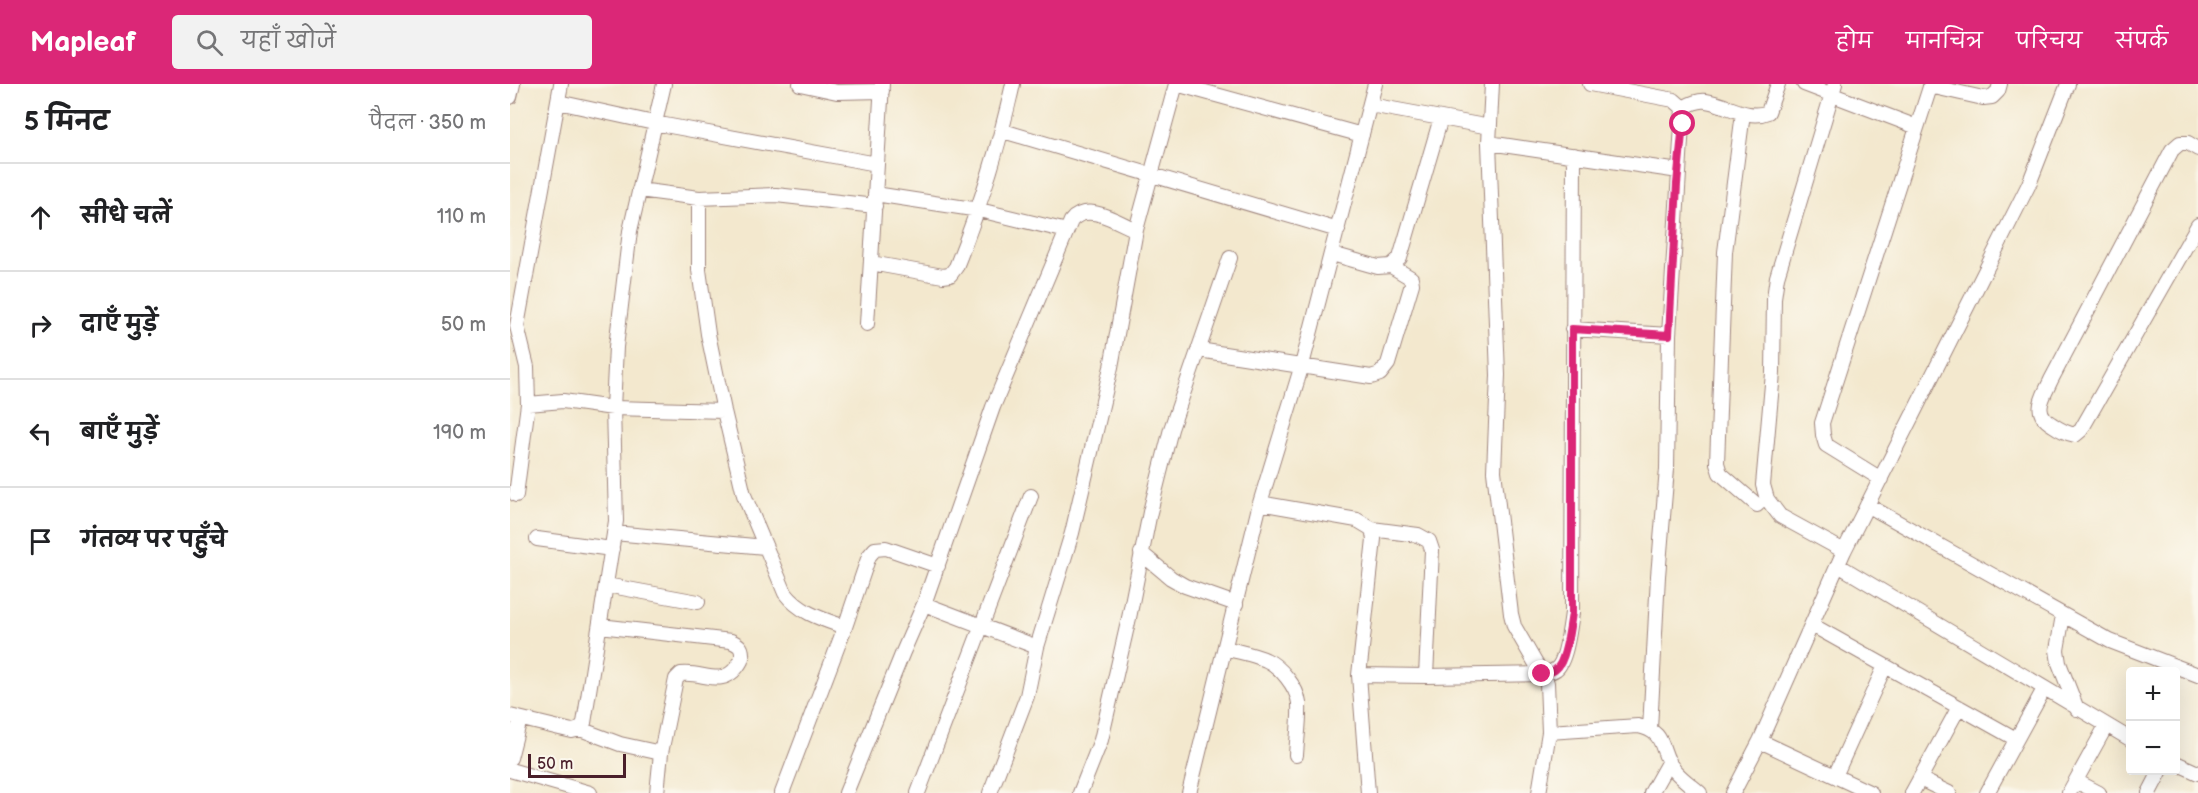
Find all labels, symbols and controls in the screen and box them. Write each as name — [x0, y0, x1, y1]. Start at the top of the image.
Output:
search box — [172, 15, 592, 69]
text: Mapleaf — [30, 26, 136, 59]
icon: search — [193, 26, 226, 59]
text: यहाँ खोजें — [241, 28, 336, 55]
text: होम — [1836, 29, 1873, 54]
text: मानचित्र — [1906, 29, 1983, 54]
text: परिचय — [2016, 29, 2082, 54]
text: संपर्क — [2115, 29, 2168, 54]
text: 5 मिनट — [24, 107, 109, 138]
route start — [1669, 110, 1695, 136]
text: पैदल · 350 m — [369, 111, 486, 135]
icon: ahead — [24, 201, 57, 234]
text: सीधे चलें — [81, 203, 171, 230]
text: 110 m — [437, 205, 486, 229]
icon: right — [24, 309, 57, 342]
text: दाएँ मुड़ें — [81, 311, 158, 338]
text: 50 m — [441, 313, 486, 337]
icon: left — [24, 417, 57, 450]
text: बाएँ मुड़ें — [81, 419, 159, 446]
text: 190 m — [433, 421, 486, 445]
icon: arrive — [24, 525, 57, 558]
text: गंतव्य पर पहुँचे — [81, 527, 227, 554]
route end — [1528, 660, 1554, 686]
map controls — [2126, 667, 2180, 775]
button: + — [2126, 667, 2180, 721]
button: − — [2126, 721, 2180, 775]
scale bar — [528, 751, 626, 778]
text: 50 m — [537, 755, 573, 774]

